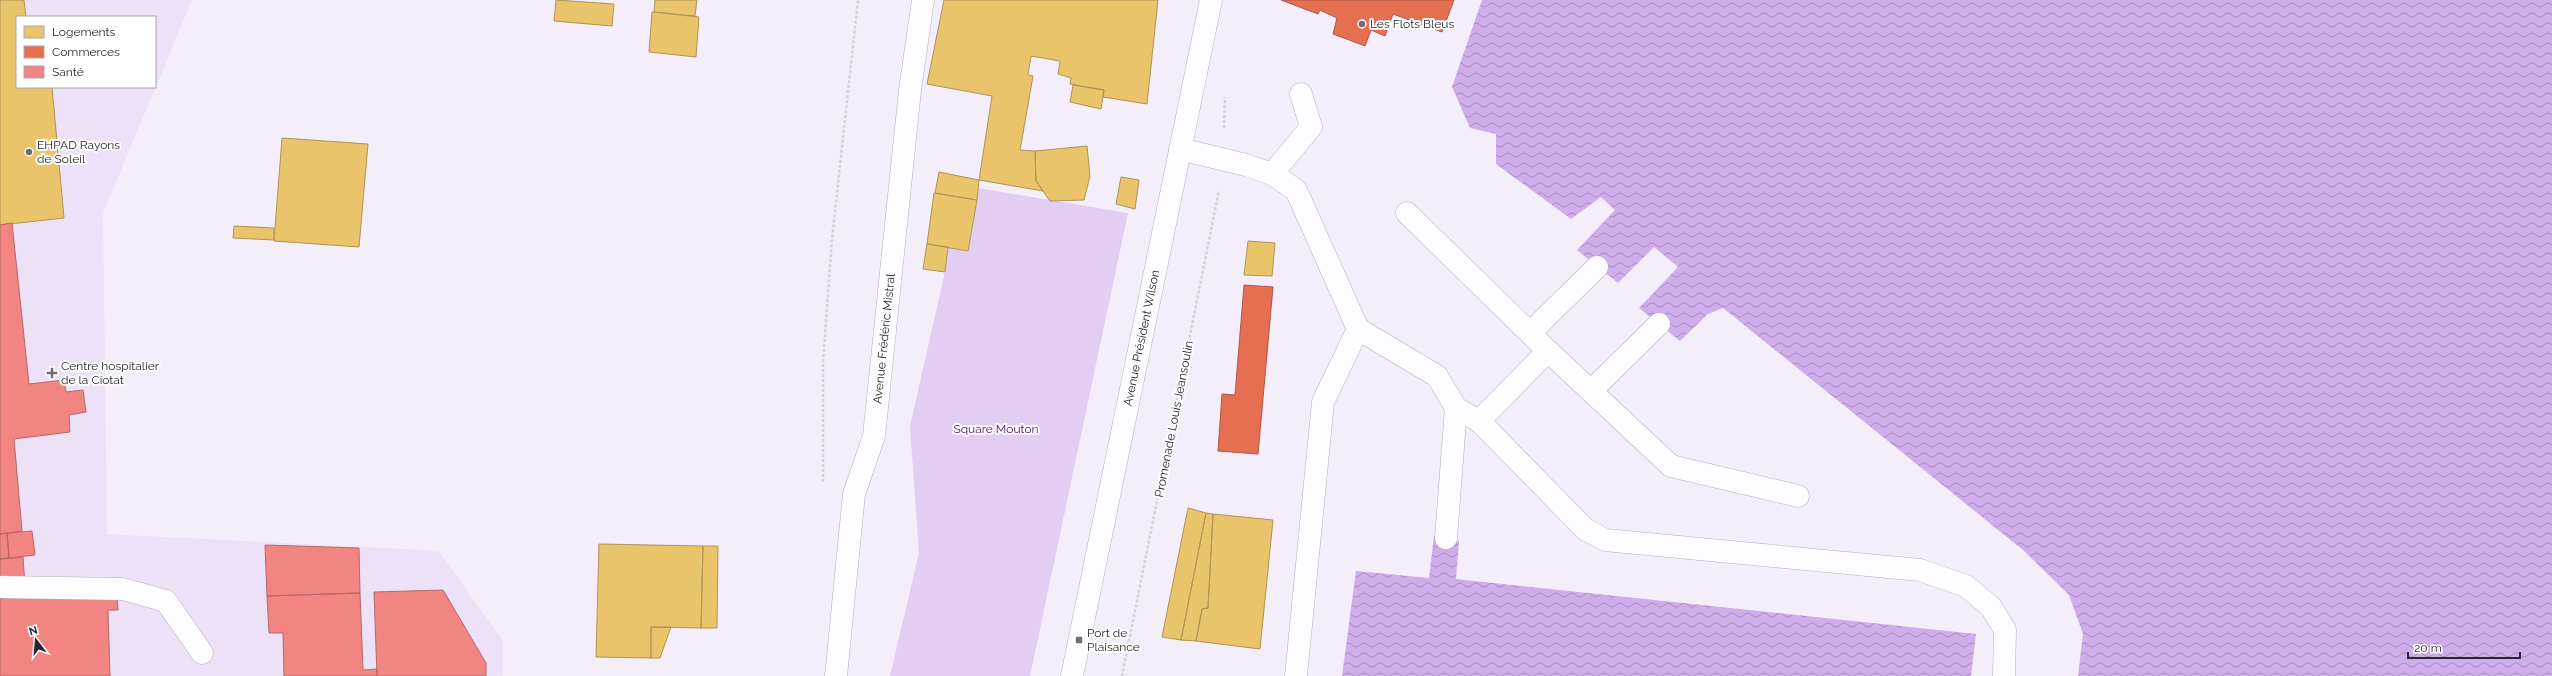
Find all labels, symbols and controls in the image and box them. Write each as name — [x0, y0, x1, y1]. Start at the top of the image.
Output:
legend — [16, 16, 156, 88]
place label: Les Flots Bleus — [1370, 17, 1454, 31]
marker: Les Flots Bleus — [1357, 19, 1367, 29]
text: Logements — [52, 25, 115, 39]
text: Commerces — [52, 45, 120, 59]
text: Santé — [52, 65, 84, 79]
place label: EHPAD Rayons de Soleil — [37, 138, 120, 166]
marker: EHPAD Rayons de Soleil — [24, 147, 34, 157]
street label: Avenue Président Wilson — [1121, 269, 1162, 407]
street label: Avenue Frédéric Mistral — [870, 272, 898, 405]
street label: Promenade Louis Jeansoulin — [1152, 339, 1196, 499]
place label: Centre hospitalier de la Ciotat — [61, 359, 160, 387]
marker: Centre hospitalier de la Ciotat — [46, 367, 58, 379]
park label: Square Mouton — [953, 422, 1039, 436]
north arrow — [16, 620, 56, 660]
text: N — [28, 623, 39, 638]
place label: Port de Plaisance — [1087, 626, 1140, 654]
scale bar — [2408, 634, 2520, 660]
marker: Port de Plaisance — [1074, 635, 1084, 645]
text: 20 m — [2414, 641, 2442, 655]

